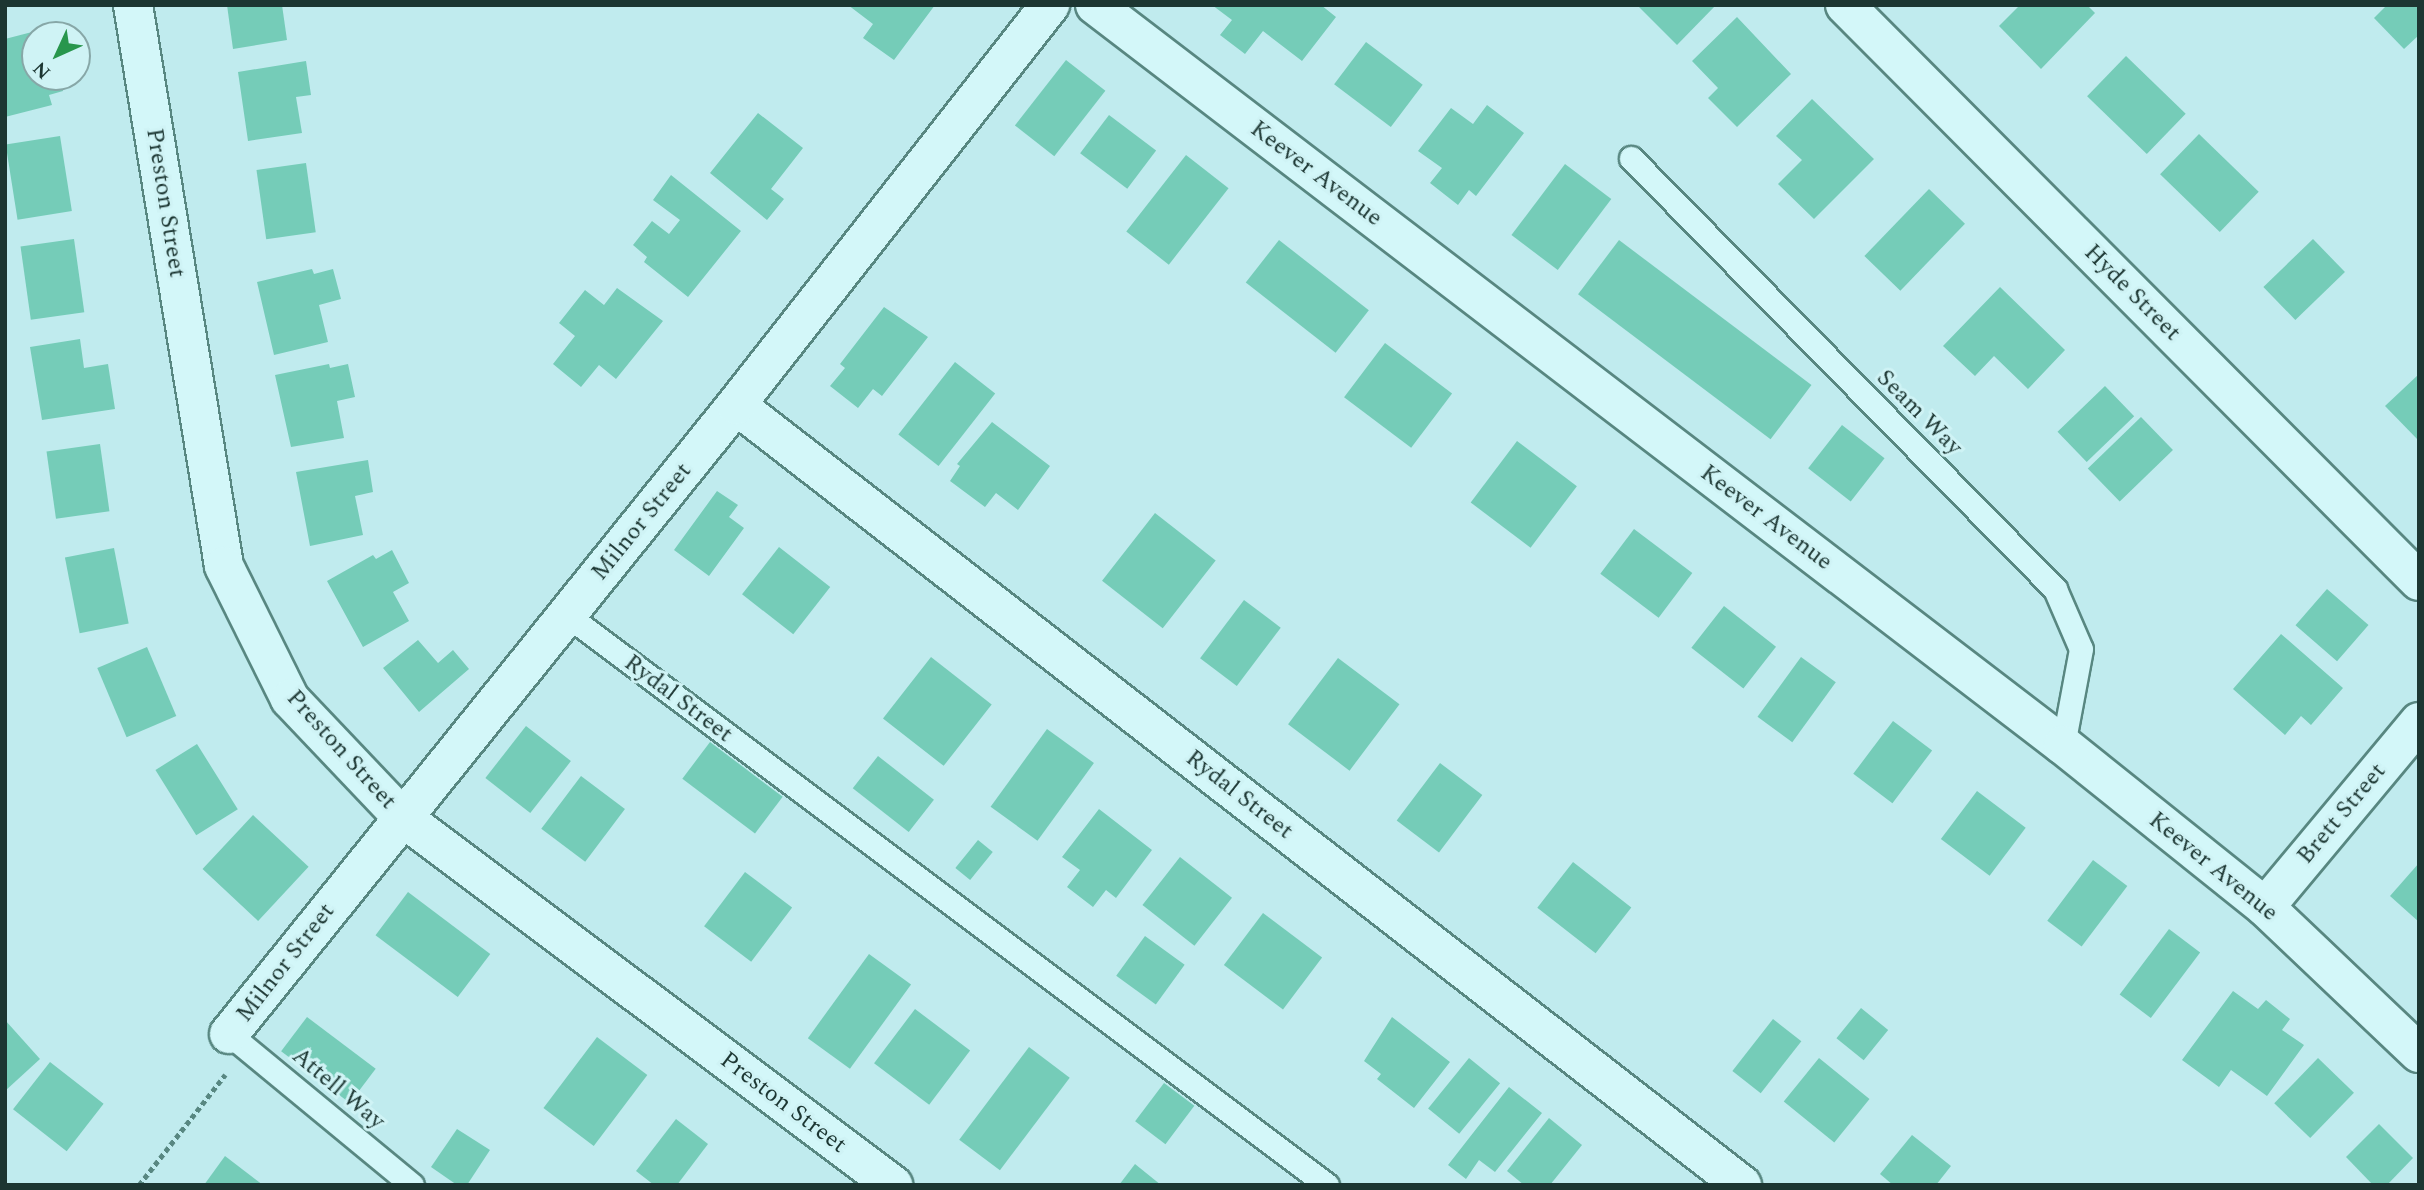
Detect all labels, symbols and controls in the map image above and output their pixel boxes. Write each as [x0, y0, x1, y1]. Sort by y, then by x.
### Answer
north arrow [21, 21, 91, 91]
text: N [26, 54, 58, 86]
street label: Keever Avenue [1244, 115, 1388, 233]
street label: Preston Street [139, 126, 191, 280]
street label: Hyde Street [2078, 239, 2186, 347]
street label: Seam Way [1870, 364, 1968, 462]
street label: Milnor Street [586, 457, 698, 587]
street label: Keever Avenue [1694, 459, 1838, 577]
street label: Rydal Street [618, 649, 738, 749]
street label: Preston Street [280, 684, 402, 816]
street label: Rydal Street [1180, 744, 1298, 846]
street label: Brett Street [2291, 758, 2393, 870]
street label: Keever Avenue [2143, 806, 2283, 928]
street label: Milnor Street [231, 898, 341, 1028]
street label: Attell Way [286, 1042, 390, 1136]
street label: Preston Street [714, 1046, 852, 1160]

